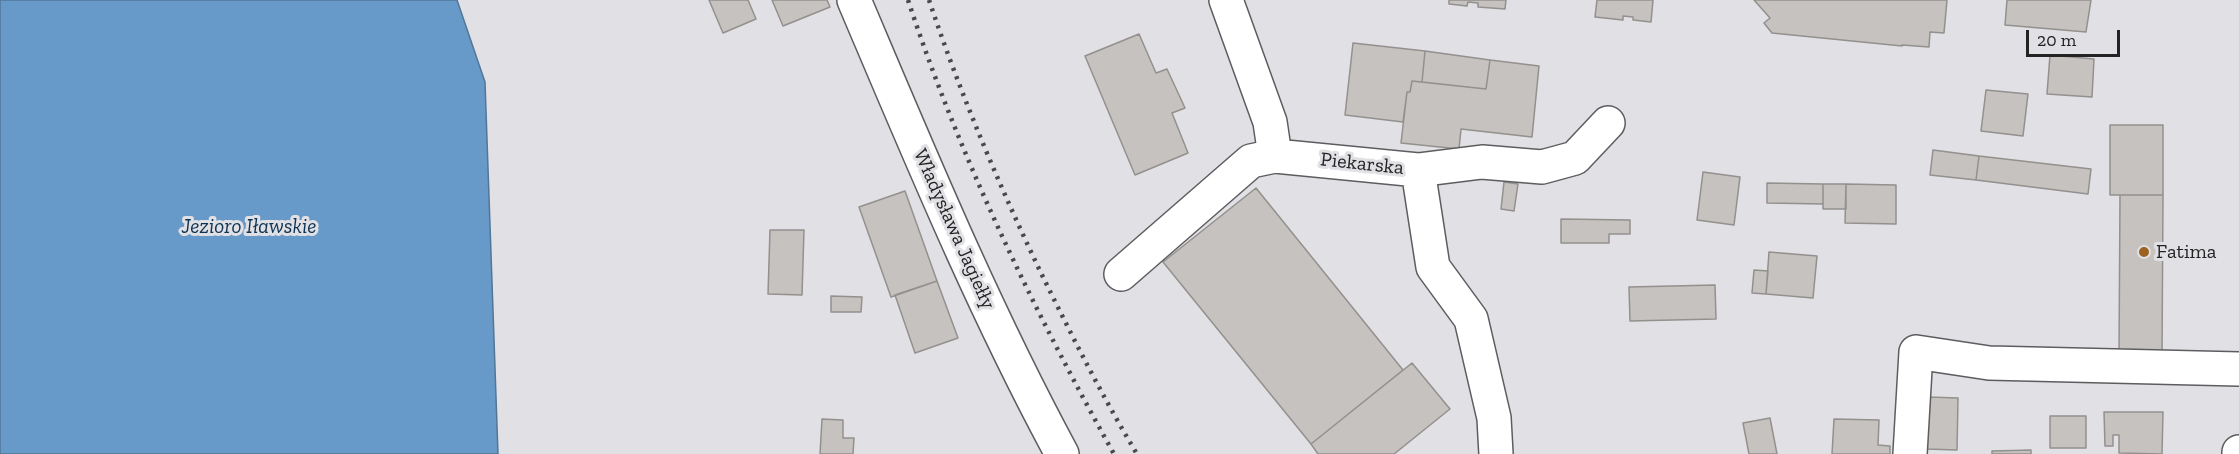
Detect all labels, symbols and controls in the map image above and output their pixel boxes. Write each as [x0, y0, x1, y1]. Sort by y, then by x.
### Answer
scale bar [2029, 18, 2124, 56]
text: 20 m [2037, 29, 2076, 51]
street label: Władysława Jagiełły [908, 145, 1000, 313]
street label: Piekarska [1319, 148, 1405, 180]
water label: Jezioro Iławskie [182, 214, 316, 240]
place label: Fatima [2156, 240, 2216, 264]
marker: Fatima [2137, 245, 2151, 259]

